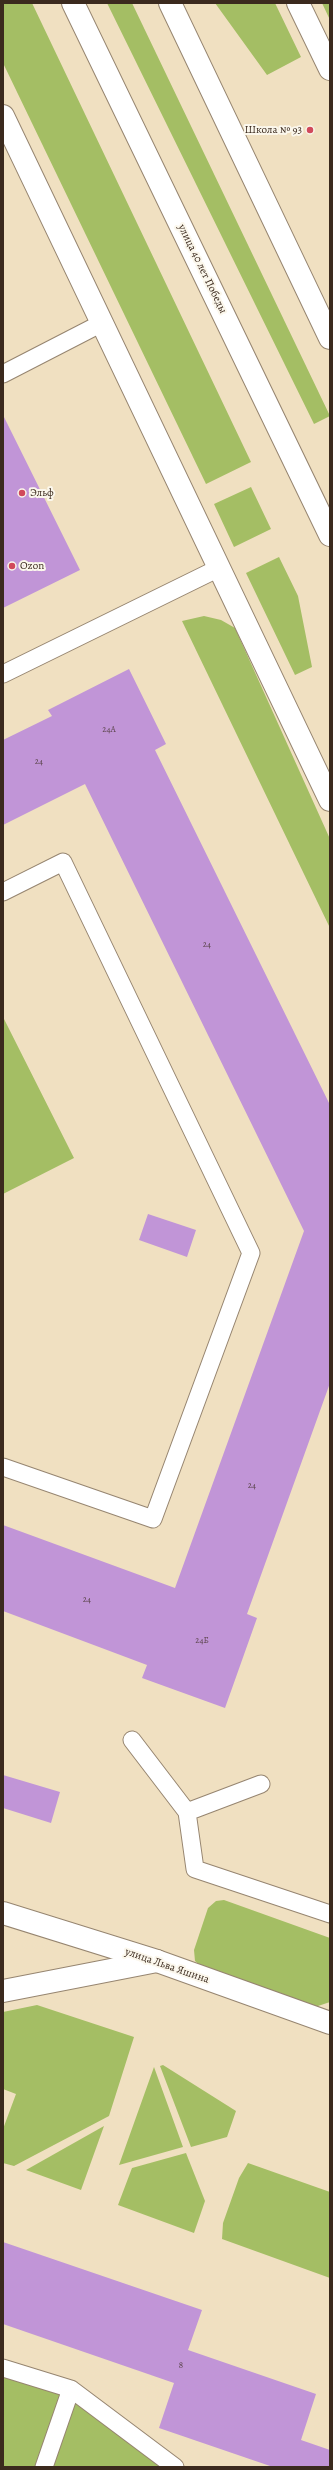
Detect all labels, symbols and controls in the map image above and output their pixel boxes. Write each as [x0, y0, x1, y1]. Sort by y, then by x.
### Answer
place label: Школа № 93 [244, 123, 302, 137]
marker: Школа № 93 [305, 125, 315, 135]
street label: улица 40 лет Победы [175, 222, 229, 316]
place label: Эльф [30, 486, 54, 500]
marker: Эльф [17, 488, 27, 498]
place label: Ozon [20, 559, 44, 573]
marker: Ozon [7, 561, 17, 571]
house number: 24А [102, 725, 116, 735]
house number: 24 [35, 757, 43, 767]
house number: 24 [203, 940, 211, 950]
house number: 24 [248, 1481, 256, 1491]
house number: 24 [83, 1595, 91, 1605]
house number: 24Б [195, 1636, 209, 1646]
street label: улица Льва Яшина [123, 1945, 211, 1987]
house number: 8 [179, 2361, 183, 2371]

